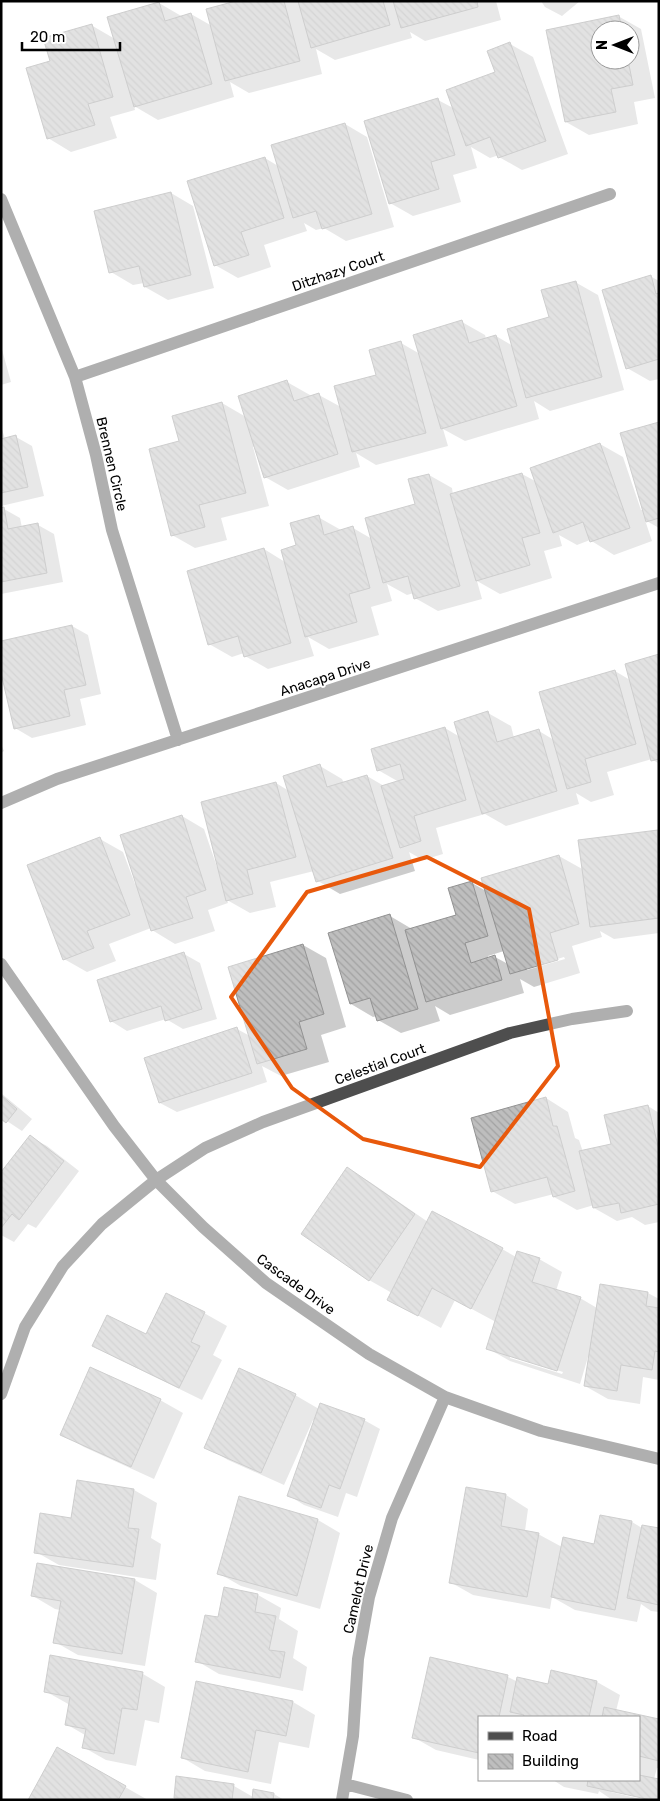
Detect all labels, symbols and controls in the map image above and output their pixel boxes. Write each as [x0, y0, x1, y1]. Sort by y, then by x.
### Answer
scale bar [22, 20, 120, 52]
north arrow [590, 20, 640, 70]
text: 20 m [30, 28, 65, 46]
text: N [594, 40, 611, 50]
street label: Ditzhazy Court [290, 248, 387, 295]
street label: Brennen Circle [92, 415, 131, 513]
street label: Anacapa Drive [278, 655, 373, 700]
street label: Celestial Court [332, 1040, 428, 1089]
street label: Cascade Drive [253, 1250, 338, 1319]
street label: Camelot Drive [340, 1543, 377, 1636]
legend [478, 1716, 640, 1781]
text: Road [522, 1727, 558, 1745]
text: Building [522, 1752, 579, 1770]

